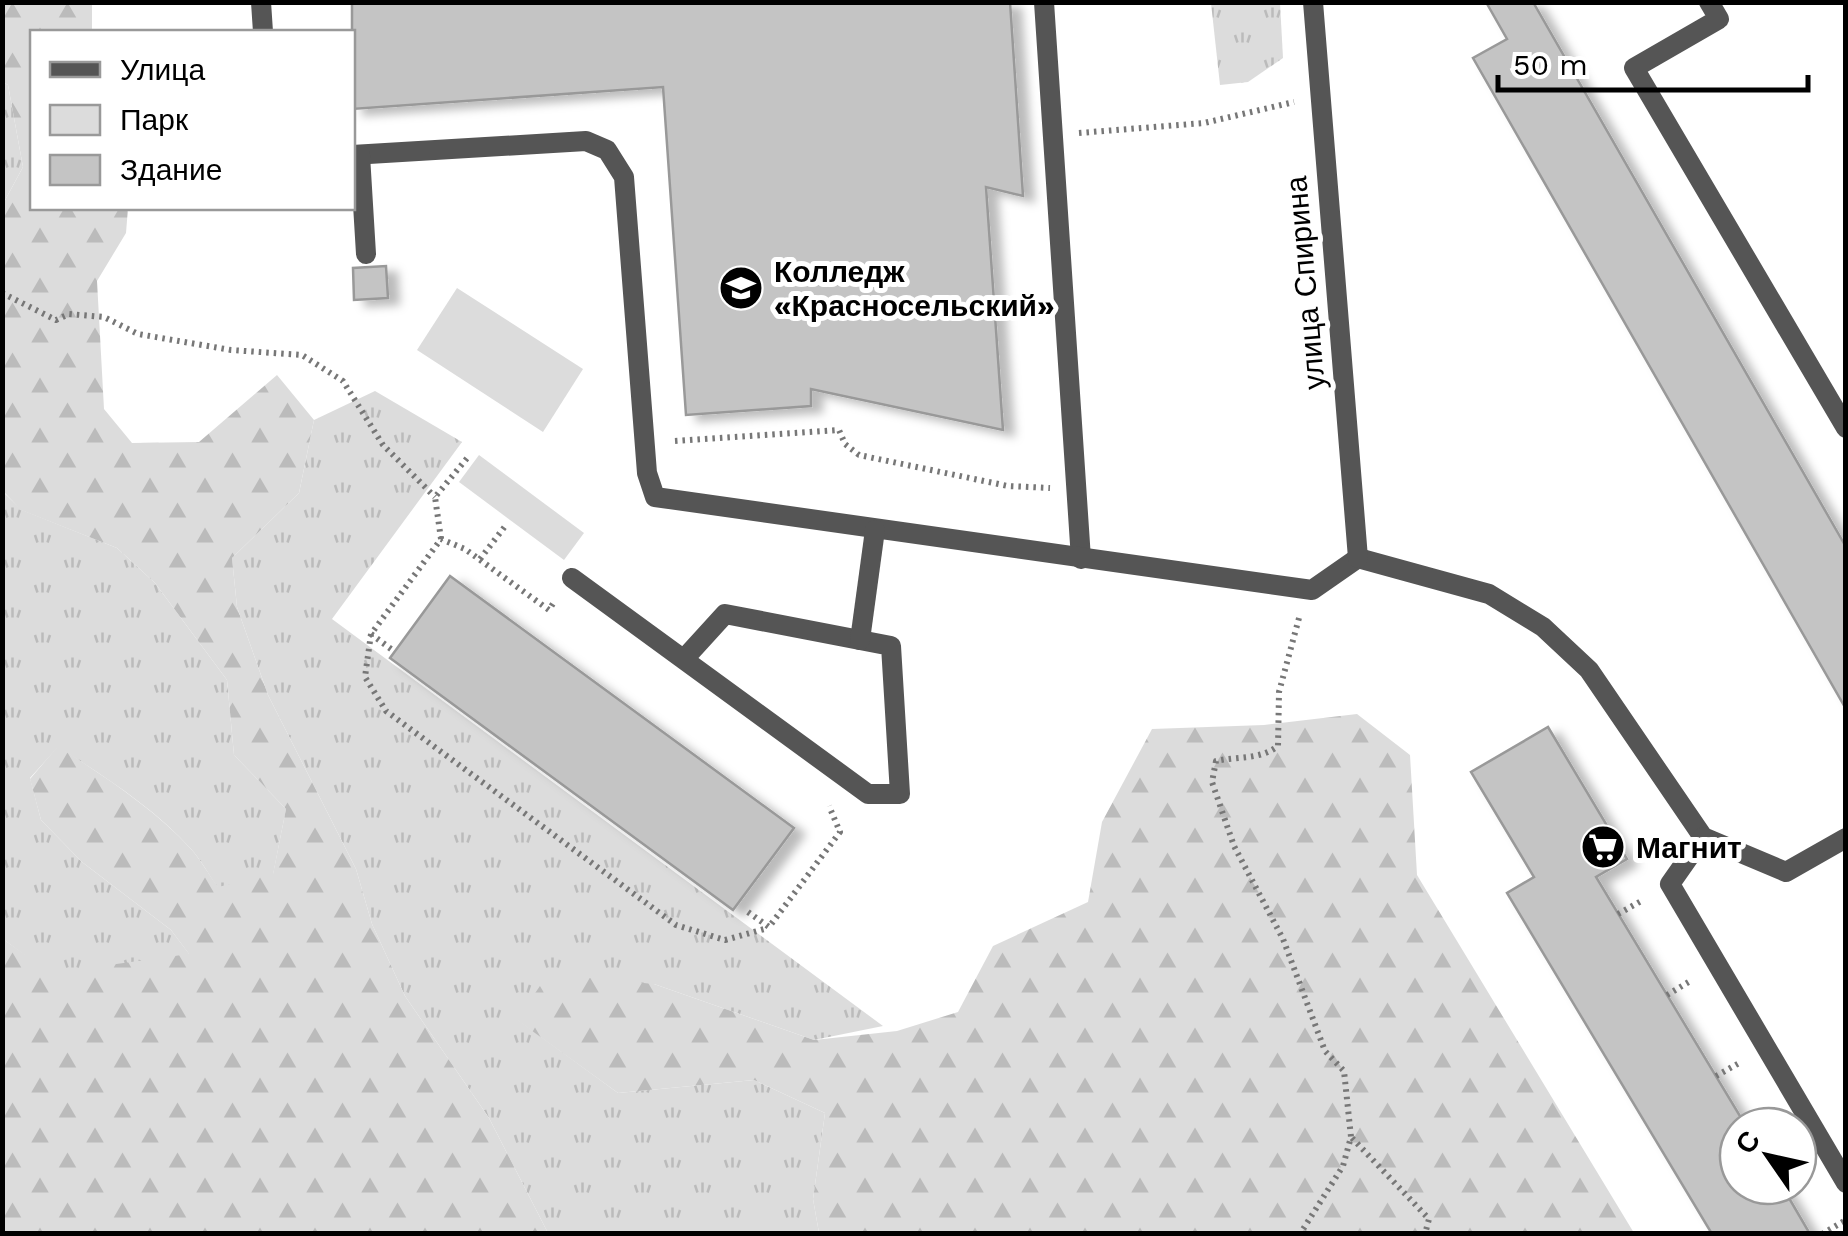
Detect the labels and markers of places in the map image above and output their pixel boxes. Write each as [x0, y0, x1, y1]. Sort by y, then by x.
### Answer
place label: Колледж «Красносельский» [774, 254, 1055, 323]
school or university icon: Колледж «Красносельский» [718, 265, 764, 311]
supermarket icon: Магнит [1580, 824, 1626, 870]
place label: Магнит [1636, 830, 1742, 865]

